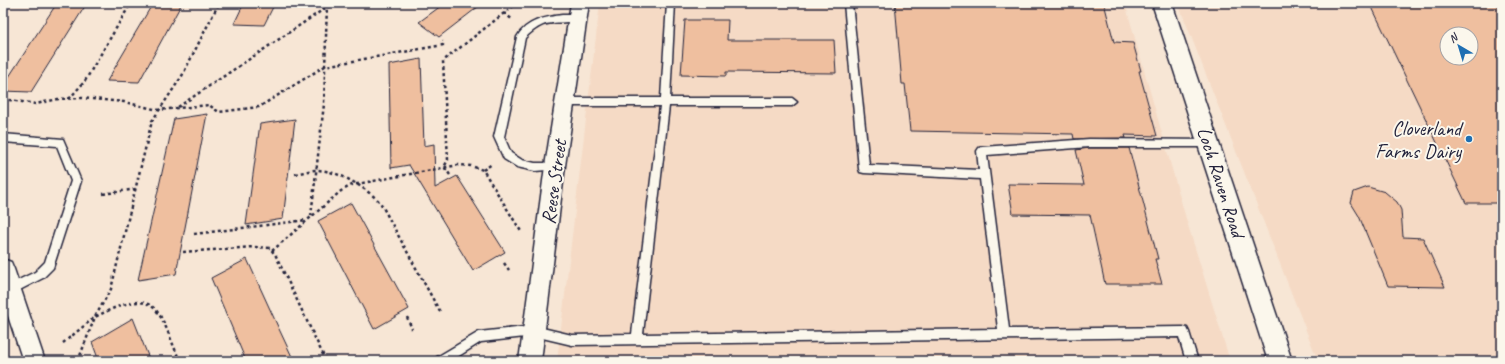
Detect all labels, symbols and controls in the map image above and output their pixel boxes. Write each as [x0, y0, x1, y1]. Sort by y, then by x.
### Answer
north arrow [1439, 26, 1479, 66]
text: N [1446, 29, 1462, 46]
place label: Cloverland Farms Dairy [1375, 116, 1464, 164]
street label: Loch Raven Road [1191, 124, 1252, 243]
marker: Cloverland Farms Dairy [1464, 134, 1474, 144]
street label: Reese Street [536, 136, 573, 226]

